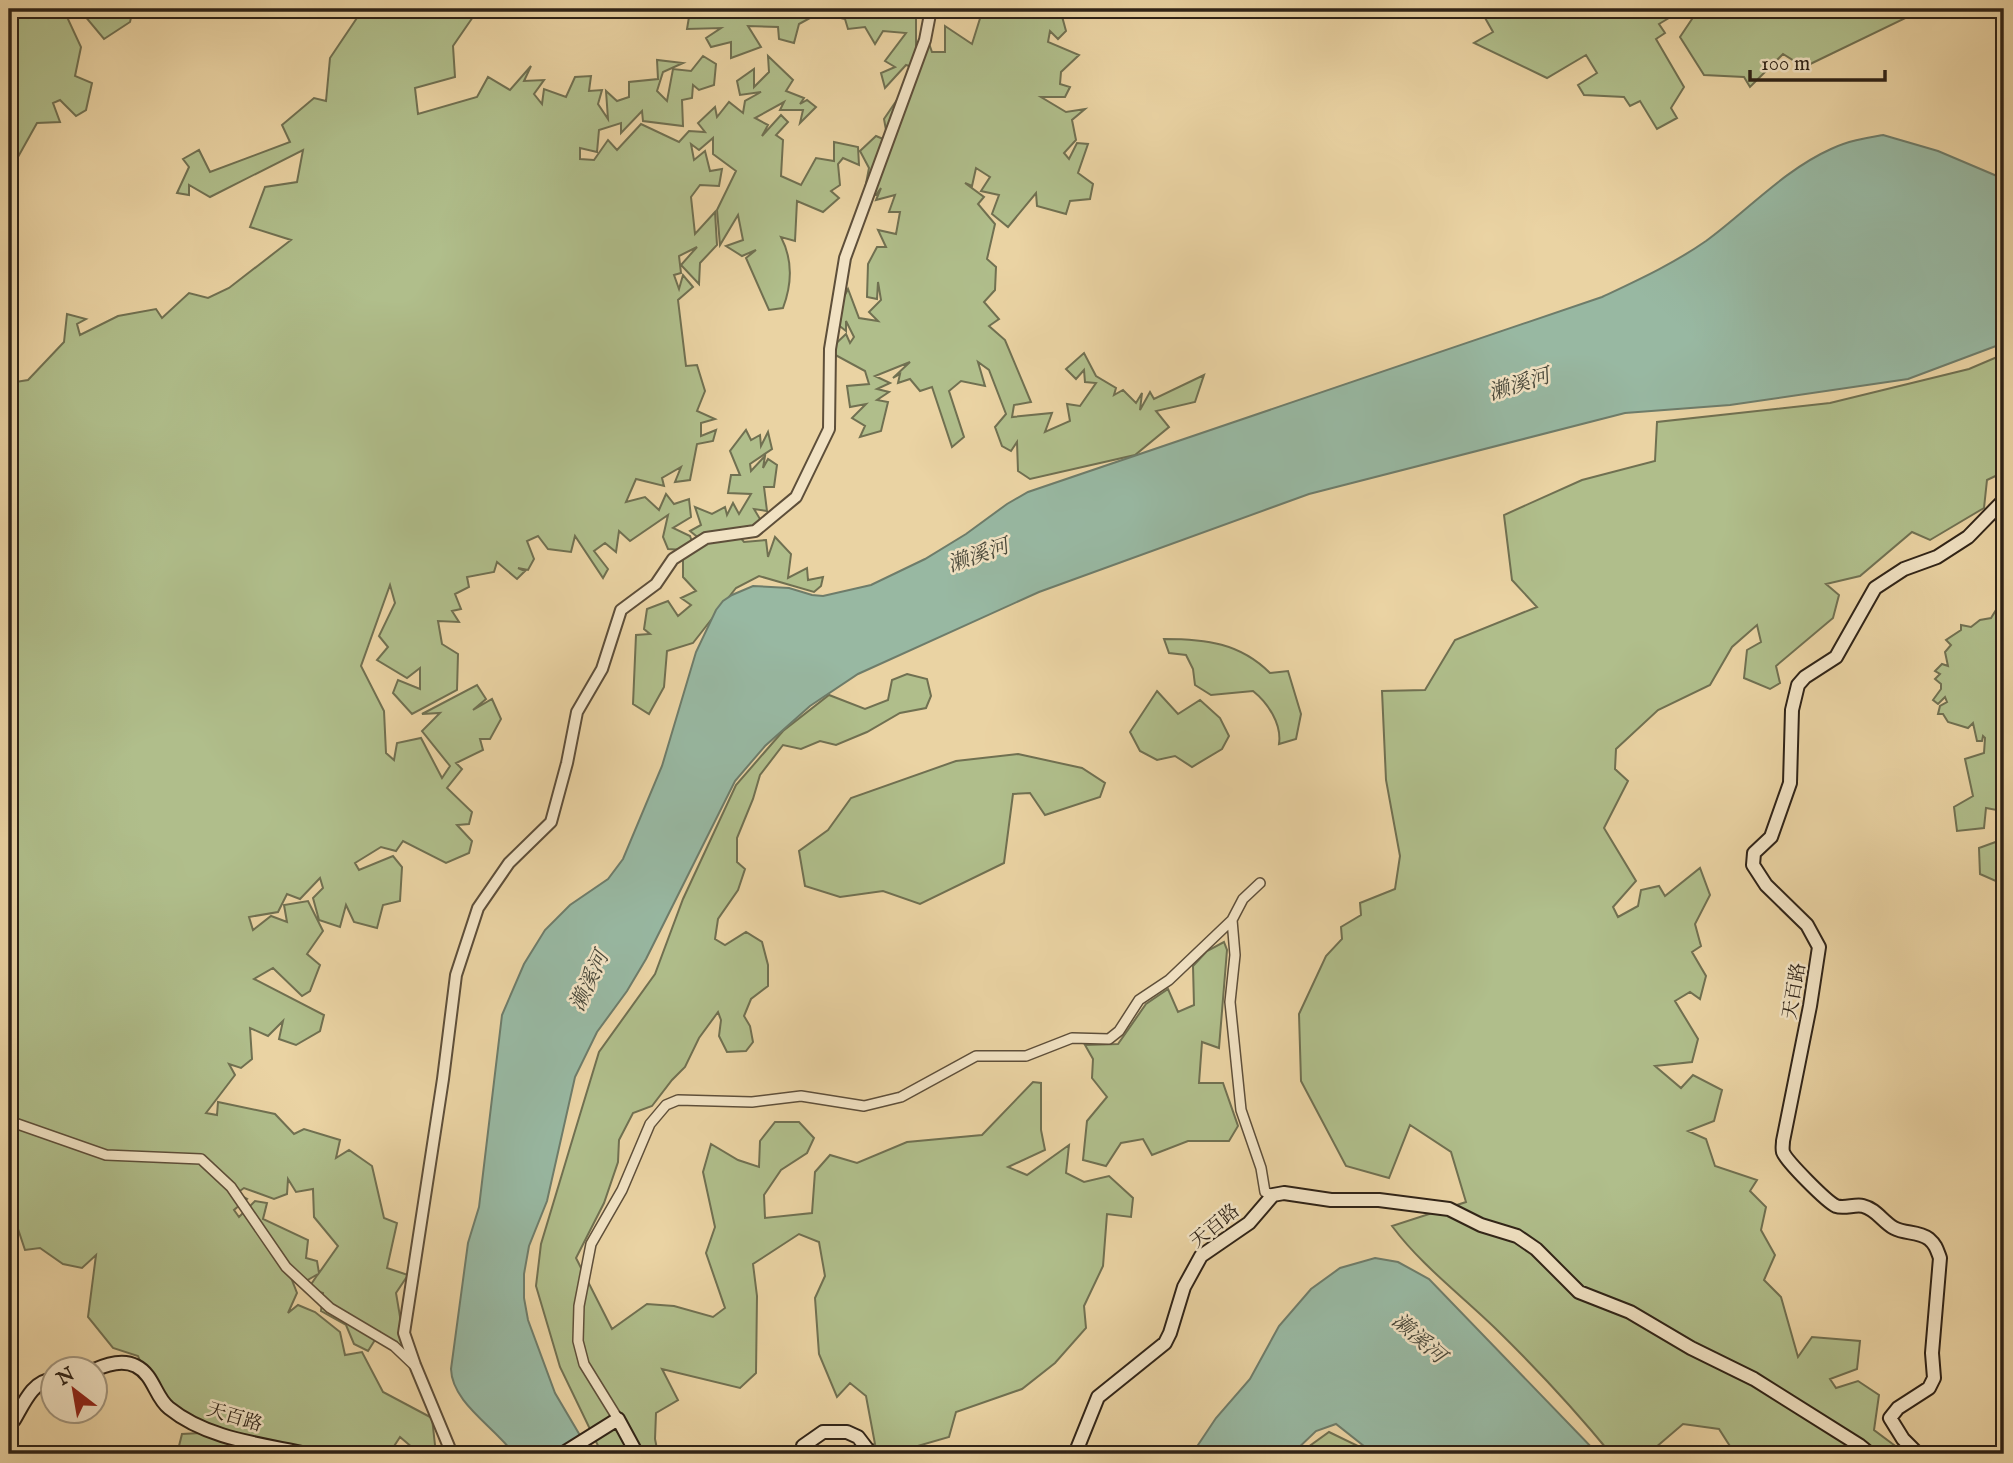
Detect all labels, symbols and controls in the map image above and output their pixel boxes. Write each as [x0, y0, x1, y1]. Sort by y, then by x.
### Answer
scale bar [1750, 38, 1885, 82]
text: 100 m [1761, 51, 1810, 78]
water label: 濑溪河 [1485, 362, 1557, 408]
water label: 濑溪河 [944, 532, 1016, 579]
water label: 濑溪河 [565, 944, 618, 1016]
street label: 天百路 [1778, 961, 1812, 1022]
street label: 天百路 [1186, 1199, 1245, 1254]
water label: 濑溪河 [1385, 1308, 1454, 1373]
north arrow [38, 1354, 108, 1424]
text: N [52, 1362, 80, 1392]
street label: 天百路 [204, 1398, 265, 1438]

